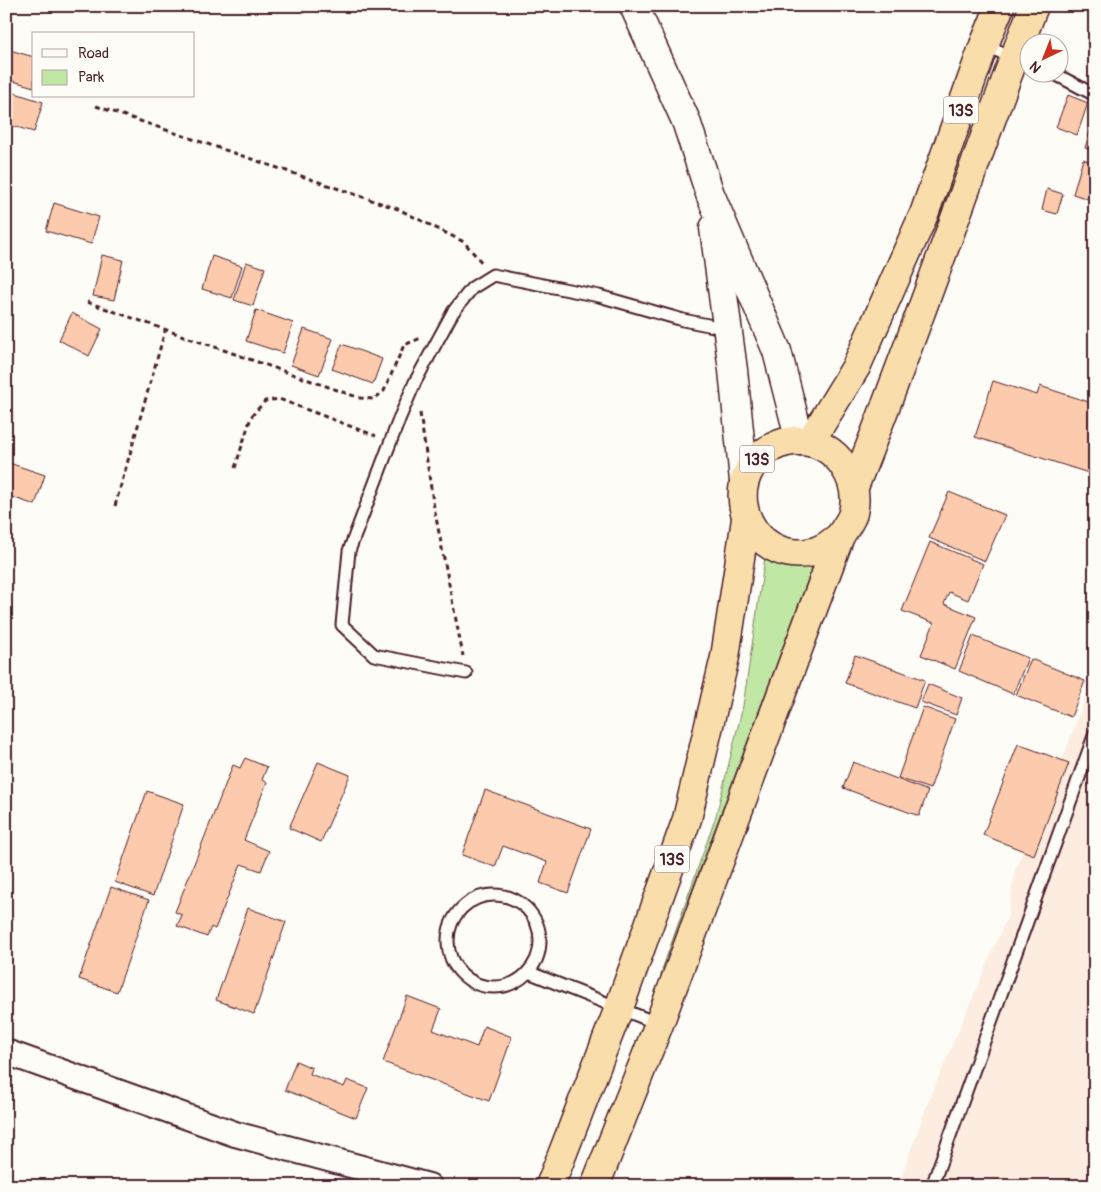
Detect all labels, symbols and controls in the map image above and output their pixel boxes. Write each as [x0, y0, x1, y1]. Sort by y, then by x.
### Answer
legend [32, 32, 195, 98]
north arrow [1018, 32, 1068, 82]
text: Road [78, 44, 109, 63]
text: N [1026, 58, 1045, 77]
text: Park [78, 68, 105, 87]
road number: 13S [944, 96, 978, 124]
road number: 13S [740, 446, 774, 472]
road number: 13S [654, 846, 690, 872]

